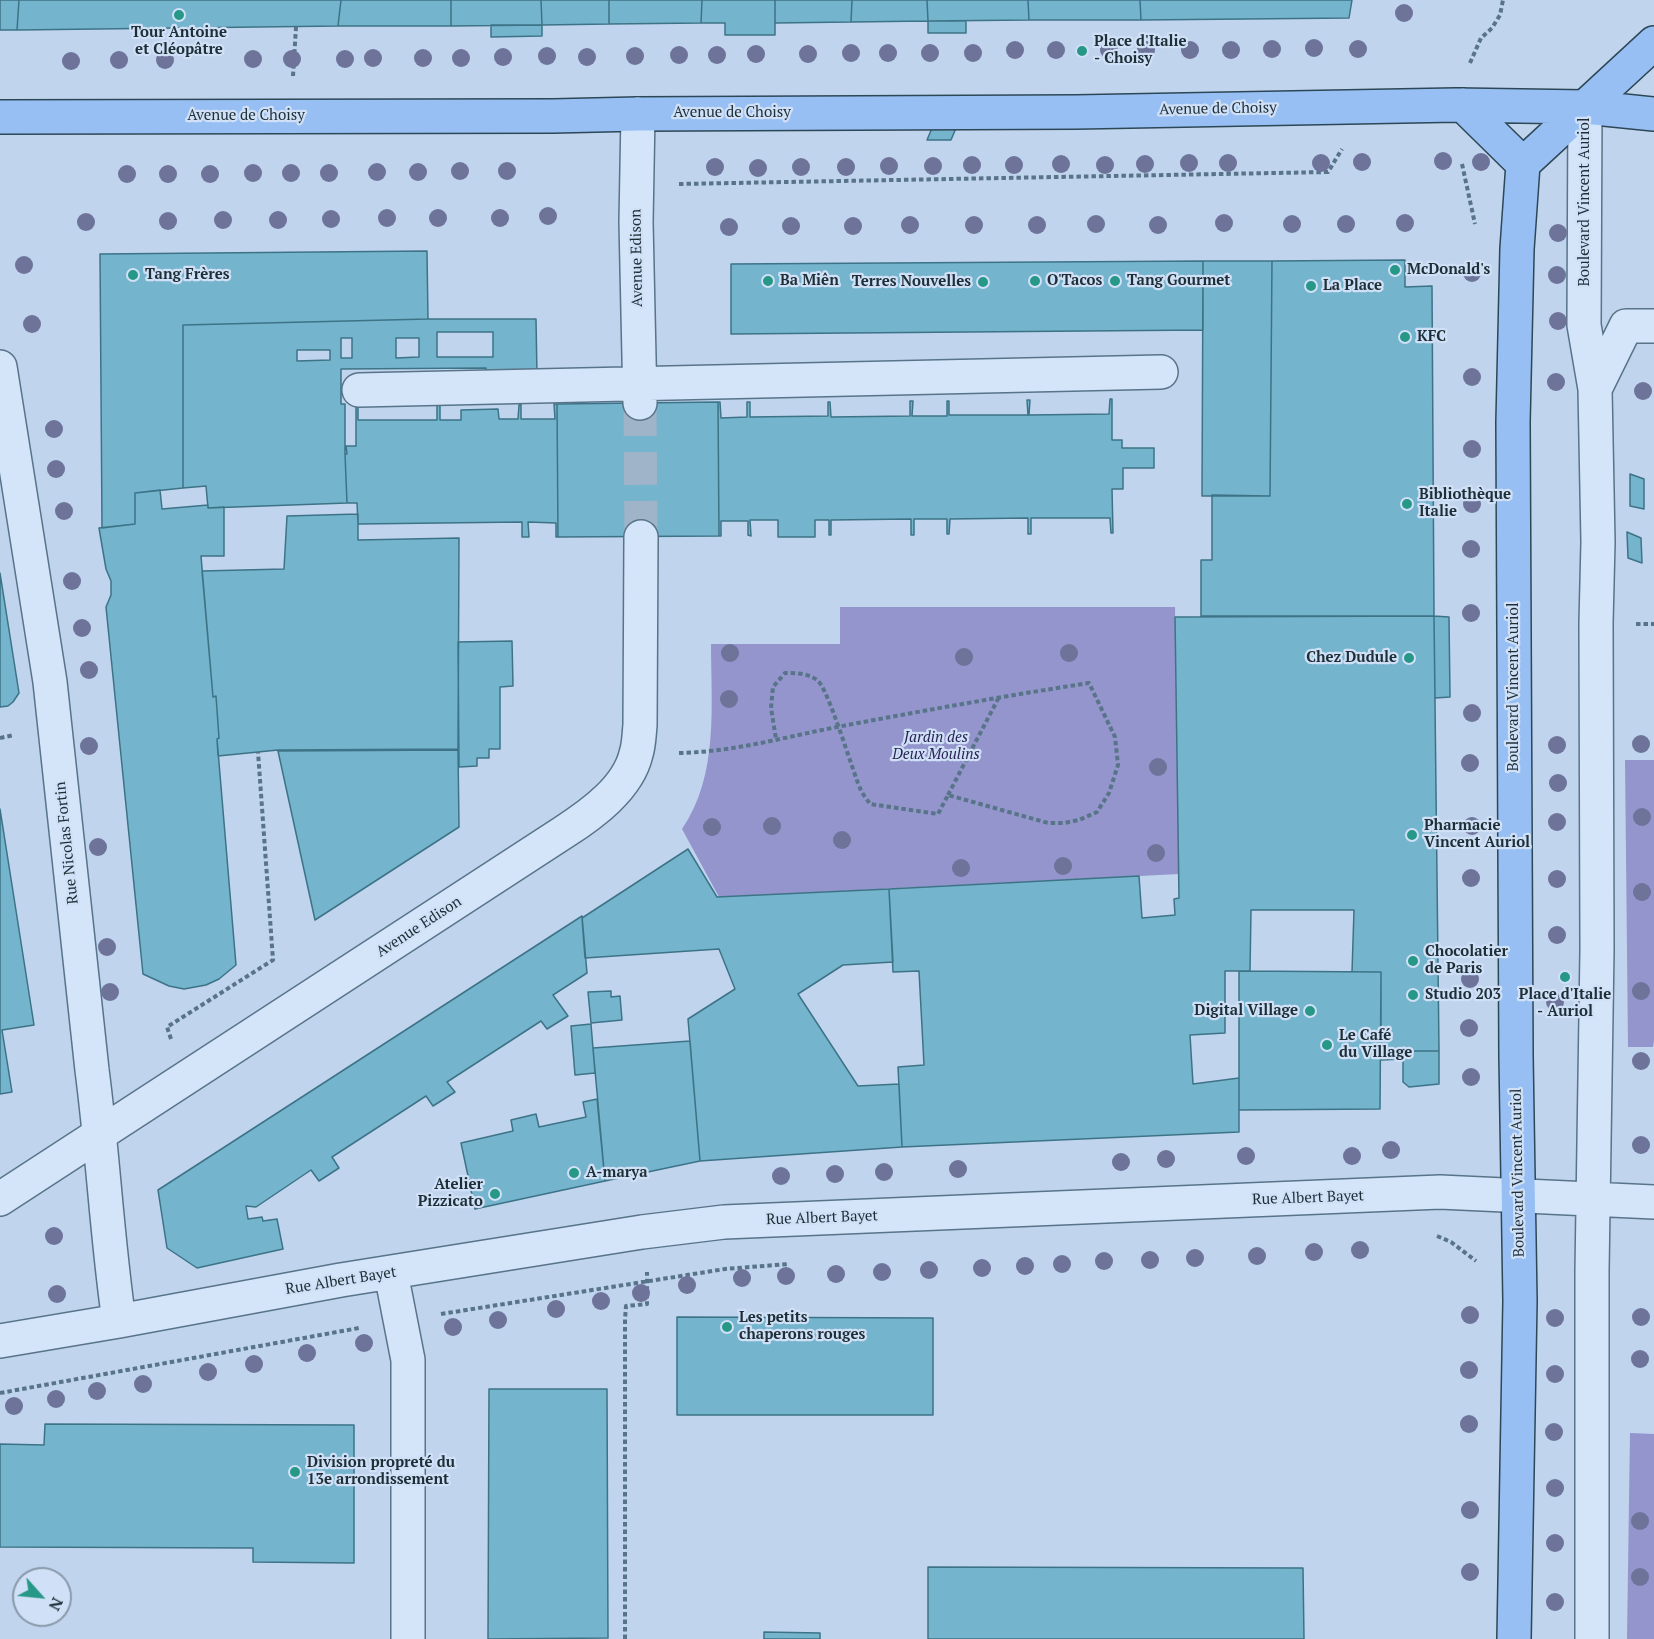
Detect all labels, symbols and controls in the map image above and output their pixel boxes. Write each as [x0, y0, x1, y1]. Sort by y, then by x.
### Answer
marker: Tour Antoine et Cléopâtre [172, 8, 186, 22]
place label: Tour Antoine et Cléopâtre [131, 24, 227, 59]
place label: Place d'Italie - Choisy [1094, 33, 1187, 68]
marker: Place d'Italie - Choisy [1075, 44, 1089, 58]
street label: Avenue de Choisy [1159, 99, 1277, 119]
street label: Avenue de Choisy [673, 104, 791, 122]
street label: Avenue de Choisy [187, 107, 305, 125]
street label: Boulevard Vincent Auriol [1576, 118, 1594, 286]
street label: Avenue Edison [627, 209, 647, 307]
place label: McDonald's [1407, 261, 1490, 279]
marker: McDonald's [1388, 263, 1402, 277]
place label: Tang Frères [145, 266, 230, 284]
marker: Tang Frères [126, 268, 140, 282]
place label: Ba Miên [780, 272, 839, 290]
place label: O'Tacos [1047, 272, 1102, 290]
place label: Tang Gourmet [1127, 272, 1230, 290]
place label: Terres Nouvelles [852, 273, 971, 291]
marker: Ba Miên [761, 274, 775, 288]
marker: O'Tacos [1028, 274, 1042, 288]
marker: Tang Gourmet [1108, 274, 1122, 288]
marker: Terres Nouvelles [976, 275, 990, 289]
place label: La Place [1323, 277, 1382, 295]
marker: La Place [1304, 279, 1318, 293]
place label: KFC [1417, 328, 1446, 346]
marker: KFC [1398, 330, 1412, 344]
place label: Bibliothèque Italie [1419, 486, 1511, 521]
marker: Bibliothèque Italie [1400, 497, 1414, 511]
street label: Boulevard Vincent Auriol [1505, 603, 1523, 771]
place label: Chez Dudule [1306, 649, 1397, 667]
marker: Chez Dudule [1402, 651, 1416, 665]
park label: Jardin des Deux Moulins [892, 729, 980, 764]
street label: Rue Nicolas Fortin [52, 781, 82, 905]
place label: Pharmacie Vincent Auriol [1424, 817, 1530, 852]
marker: Pharmacie Vincent Auriol [1405, 828, 1419, 842]
street label: Avenue Edison [373, 893, 465, 961]
place label: Chocolatier de Paris [1425, 943, 1508, 978]
marker: Chocolatier de Paris [1406, 954, 1420, 968]
marker: Place d'Italie - Auriol [1558, 970, 1572, 984]
place label: Studio 203 [1425, 986, 1501, 1004]
place label: Place d'Italie - Auriol [1519, 986, 1611, 1021]
marker: Studio 203 [1406, 988, 1420, 1002]
place label: Digital Village [1194, 1002, 1298, 1020]
marker: Digital Village [1303, 1004, 1317, 1018]
place label: Le Café du Village [1339, 1027, 1412, 1062]
marker: Le Café du Village [1320, 1038, 1334, 1052]
street label: Boulevard Vincent Auriol [1508, 1088, 1528, 1258]
place label: A-marya [586, 1164, 648, 1182]
marker: A-marya [567, 1166, 581, 1180]
place label: Atelier Pizzicato [418, 1176, 483, 1211]
marker: Atelier Pizzicato [488, 1187, 502, 1201]
street label: Rue Albert Bayet [1252, 1187, 1364, 1209]
street label: Rue Albert Bayet [766, 1207, 878, 1229]
street label: Rue Albert Bayet [284, 1263, 398, 1299]
place label: Les petits chaperons rouges [739, 1309, 865, 1344]
marker: Les petits chaperons rouges [720, 1320, 734, 1334]
place label: Division propreté du 13e arrondissement [307, 1454, 455, 1489]
marker: Division propreté du 13e arrondissement [288, 1465, 302, 1479]
north arrow [12, 1567, 72, 1627]
text: N [44, 1594, 69, 1615]

